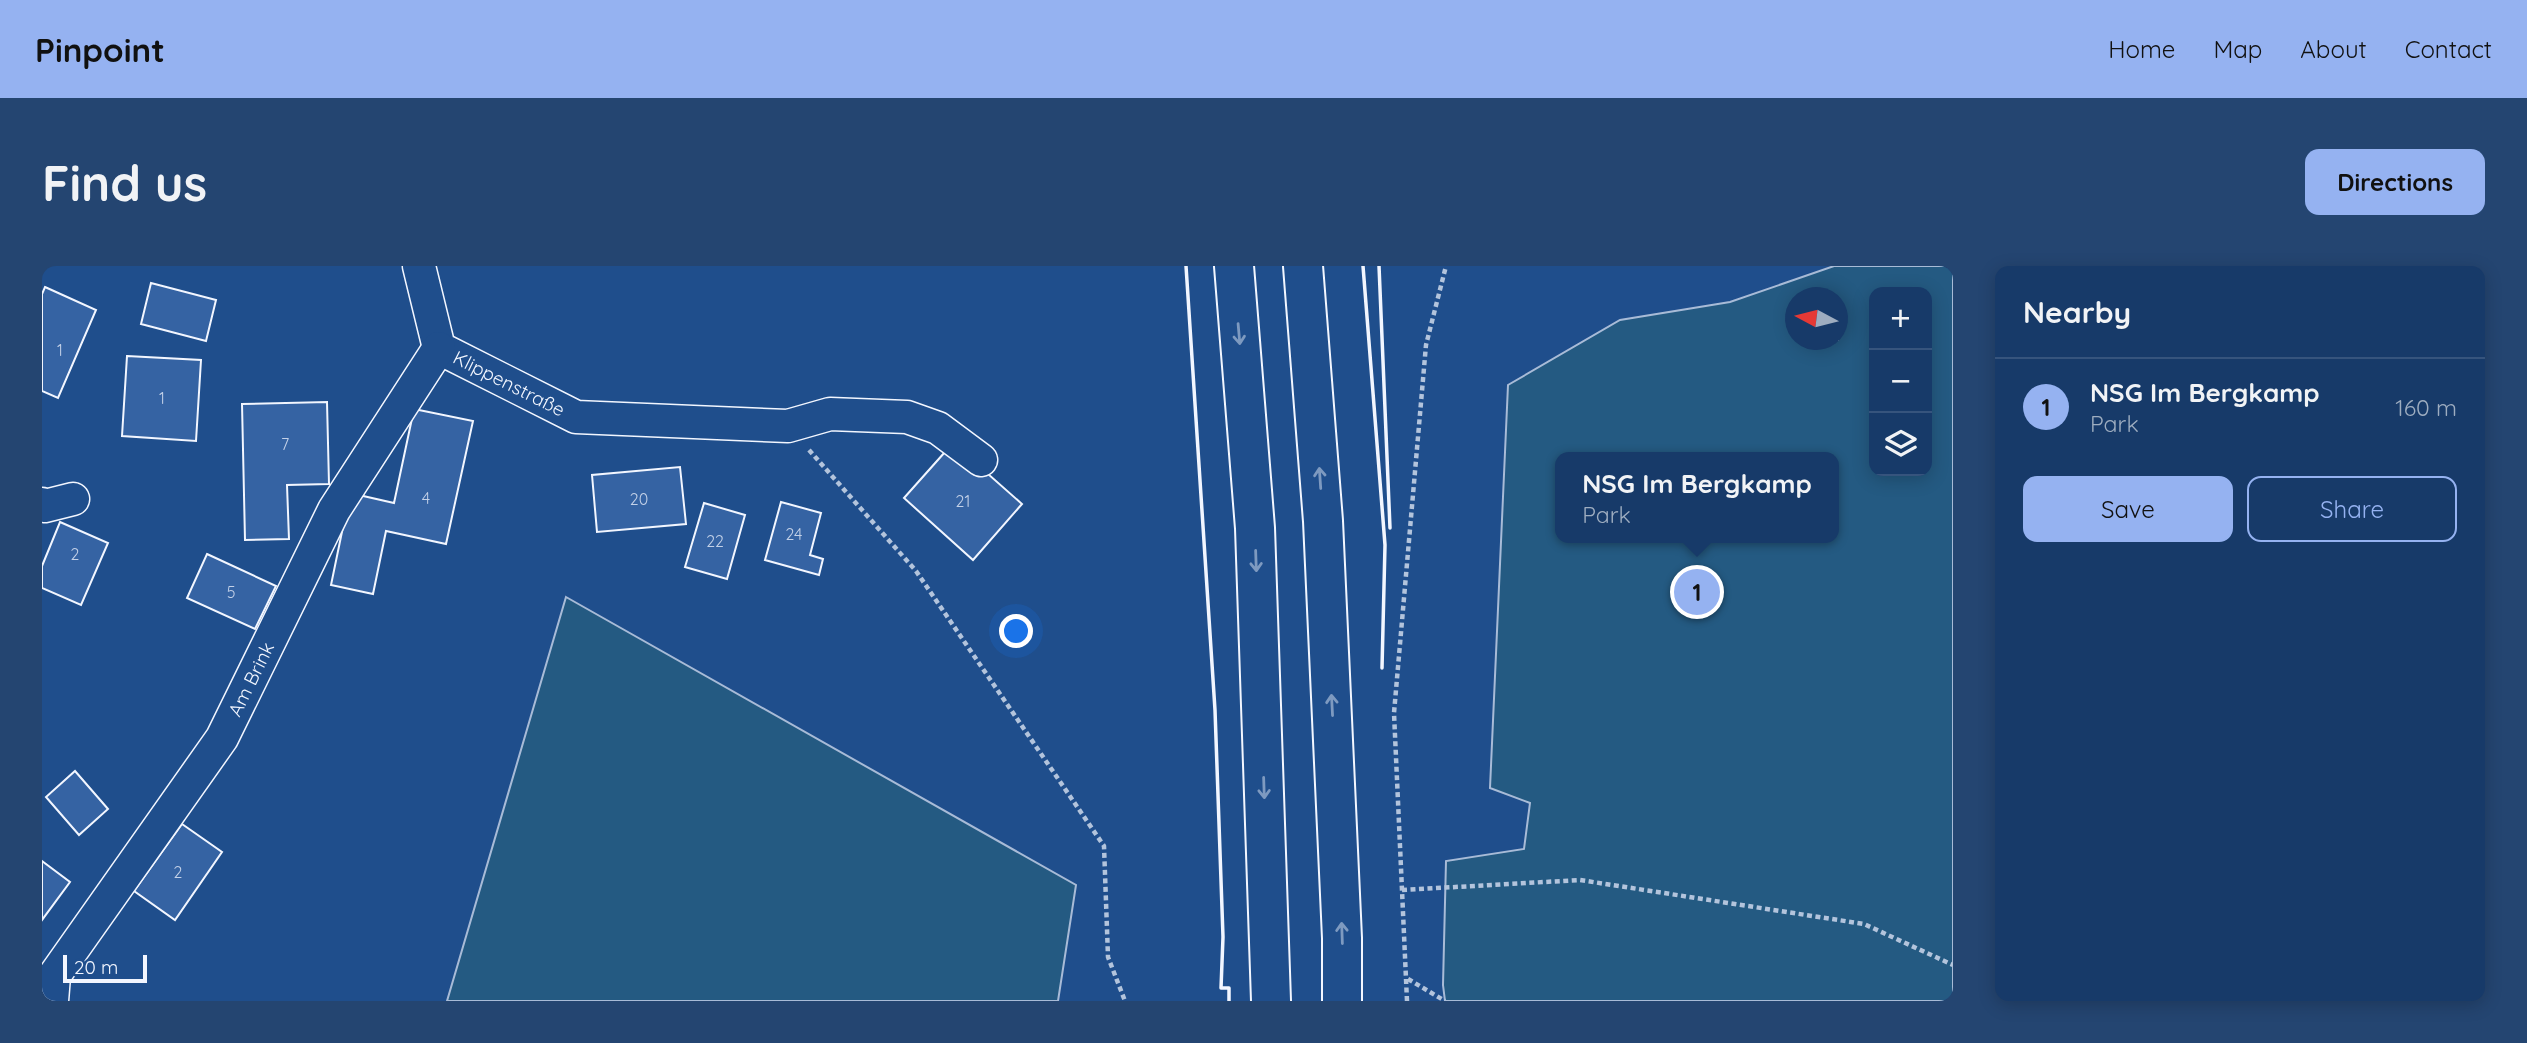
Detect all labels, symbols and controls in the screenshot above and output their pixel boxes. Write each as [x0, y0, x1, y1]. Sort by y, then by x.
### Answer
text: Pinpoint [35, 29, 165, 70]
text: Home [2108, 34, 2175, 64]
text: Map [2213, 34, 2262, 64]
text: About [2300, 34, 2367, 64]
text: Contact [2405, 34, 2492, 64]
button: Directions [2305, 149, 2485, 215]
text: Find us [42, 152, 207, 213]
north arrow [1785, 287, 1848, 350]
map controls [1869, 287, 1932, 476]
button: + [1869, 287, 1932, 350]
text: Nearby [2023, 293, 2131, 331]
one-way arrow [1233, 322, 1246, 345]
house number: 1 [57, 340, 63, 360]
street label: Klippenstraße [449, 345, 569, 422]
button: − [1869, 350, 1932, 413]
text: NSG Im Bergkamp [2090, 376, 2320, 409]
house number: 1 [159, 388, 165, 408]
text: 1 [2042, 393, 2050, 422]
text: 160 m [2395, 393, 2457, 422]
text: Park [2090, 409, 2139, 438]
button: layers [1869, 413, 1932, 476]
house number: 7 [281, 434, 289, 454]
popup [1555, 452, 1839, 543]
text: NSG Im Bergkamp [1582, 467, 1812, 500]
one-way arrow [1313, 468, 1326, 490]
button: Save [2023, 476, 2233, 542]
button: Share [2247, 476, 2457, 542]
house number: 4 [422, 488, 430, 508]
house number: 20 [630, 489, 648, 509]
house number: 21 [956, 491, 970, 511]
text: Park [1582, 500, 1631, 529]
house number: 24 [785, 524, 803, 544]
house number: 22 [706, 531, 724, 551]
house number: 2 [71, 544, 80, 564]
one-way arrow [1250, 549, 1263, 572]
pin: 1 [1674, 566, 1720, 618]
house number: 5 [227, 582, 235, 602]
your location [999, 614, 1033, 648]
street label: Am Brink [223, 638, 279, 720]
one-way arrow [1326, 694, 1339, 717]
one-way arrow [1257, 776, 1270, 799]
house number: 2 [174, 862, 183, 882]
one-way arrow [1335, 922, 1348, 945]
scale bar [63, 952, 147, 984]
text: 20 m [74, 955, 118, 979]

